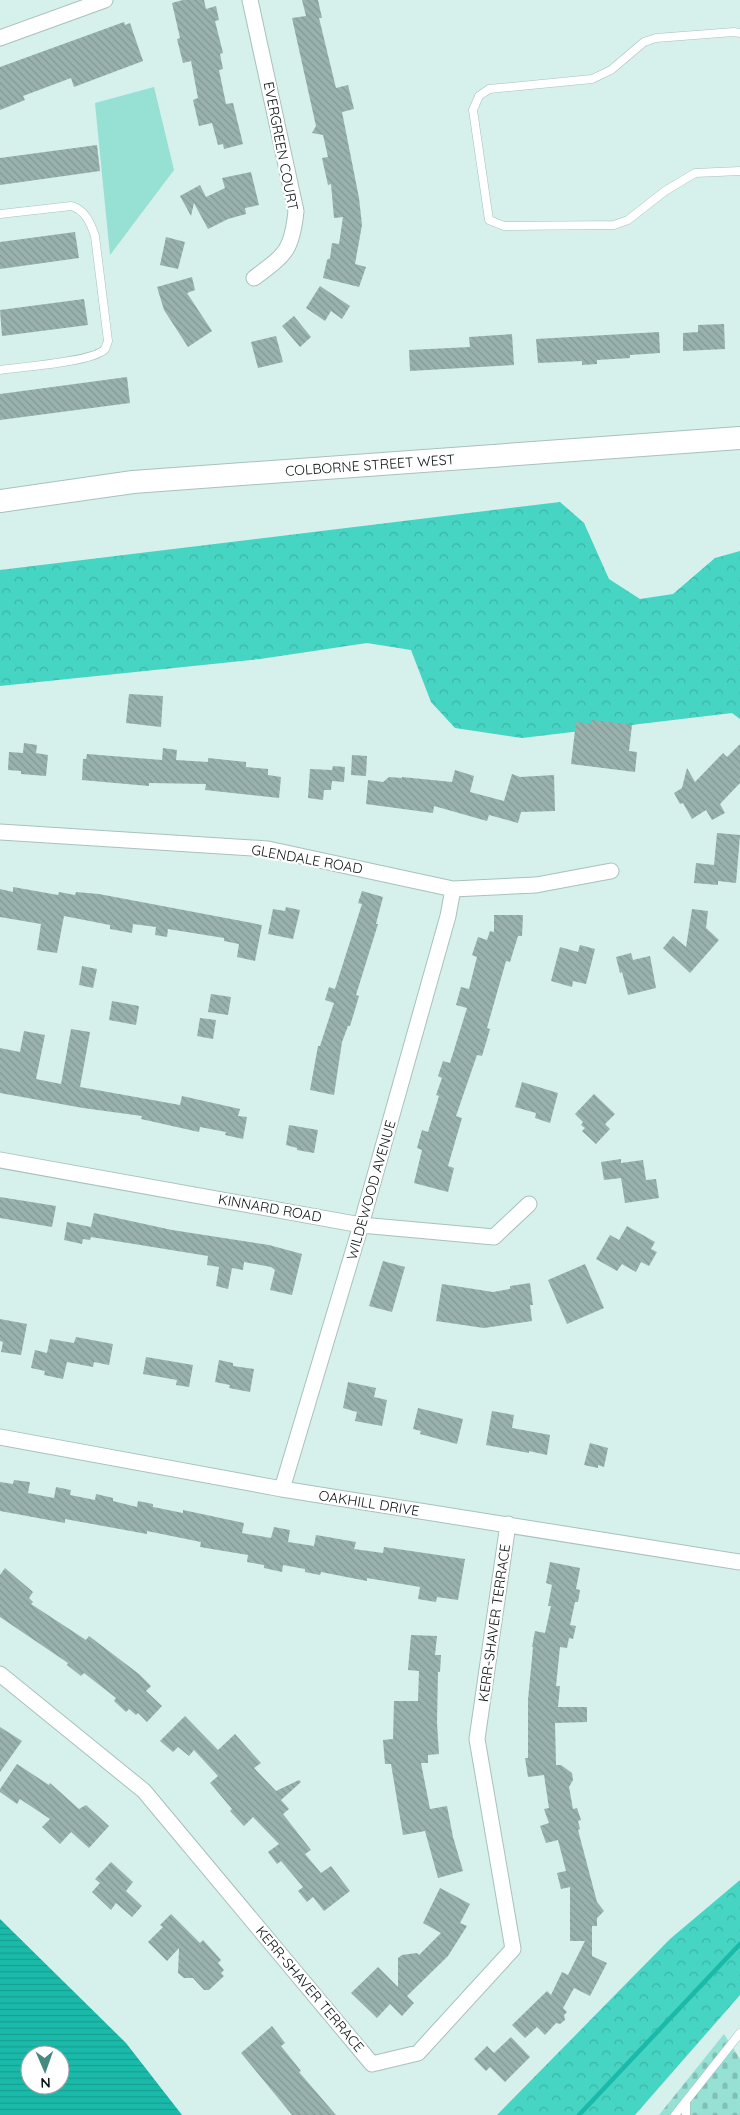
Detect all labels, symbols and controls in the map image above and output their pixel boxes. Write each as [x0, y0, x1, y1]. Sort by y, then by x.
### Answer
street label: EVERGREEN COURT [260, 80, 302, 212]
street label: COLBORNE STREET WEST [284, 450, 456, 480]
street label: GLENDALE ROAD [250, 840, 364, 878]
street label: WILDEWOOD AVENUE [342, 1118, 400, 1262]
street label: KINNARD ROAD [217, 1190, 323, 1226]
street label: OAKHILL DRIVE [317, 1486, 421, 1520]
street label: KERR-SHAVER TERRACE [474, 1543, 514, 1703]
street label: KERR-SHAVER TERRACE [252, 1922, 368, 2056]
north arrow [20, 2045, 70, 2095]
text: N [40, 2074, 51, 2092]

